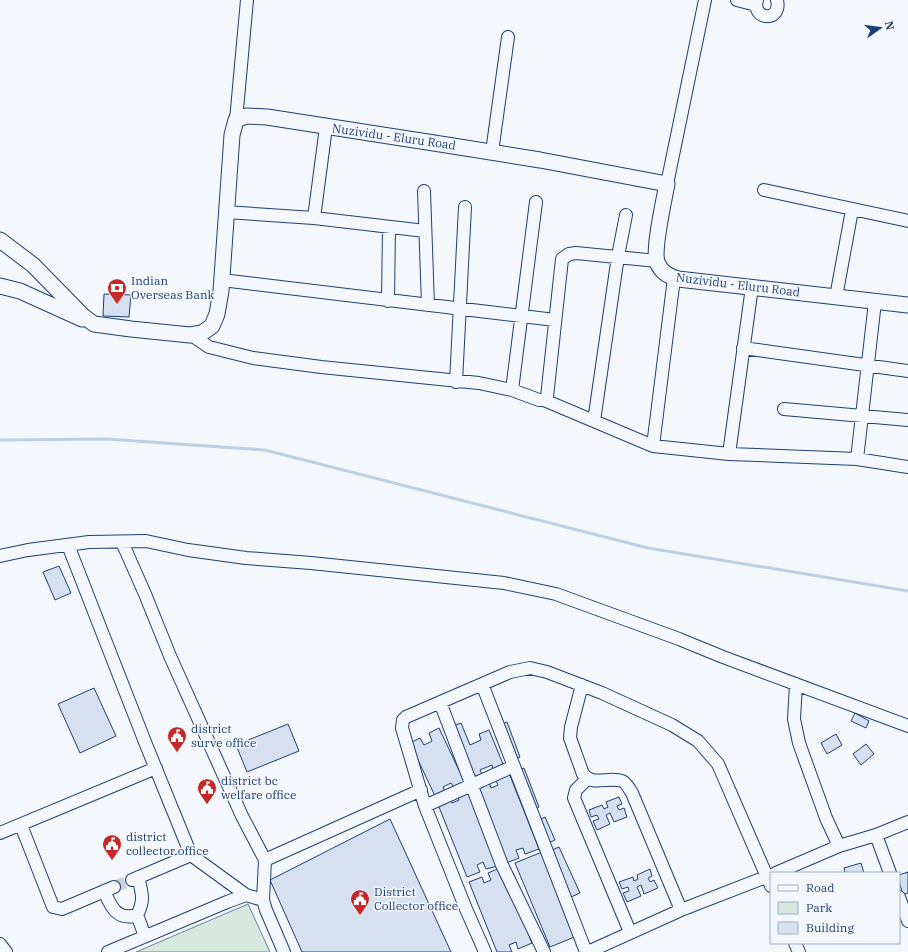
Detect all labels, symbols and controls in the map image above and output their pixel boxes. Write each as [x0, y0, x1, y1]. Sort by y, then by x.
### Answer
north arrow [860, 8, 900, 48]
text: N [882, 20, 898, 32]
street label: Nuzividu - Eluru Road [331, 120, 457, 153]
street label: Nuzividu - Eluru Road [675, 269, 801, 300]
place label: Indian Overseas Bank [131, 273, 215, 302]
bank icon: Indian Overseas Bank [106, 277, 128, 305]
place label: district surve office [191, 721, 256, 750]
public building icon: district surve office [166, 725, 188, 753]
place label: district bc welfare office [221, 773, 296, 802]
public building icon: district bc welfare office [196, 777, 218, 805]
place label: district collector office [126, 829, 209, 858]
public building icon: district collector office [101, 833, 123, 861]
legend [770, 872, 900, 944]
text: Road [806, 880, 835, 895]
place label: District Collector office [374, 884, 458, 913]
public building icon: District Collector office [349, 888, 371, 916]
text: Park [806, 900, 832, 915]
text: Building [806, 920, 854, 935]

